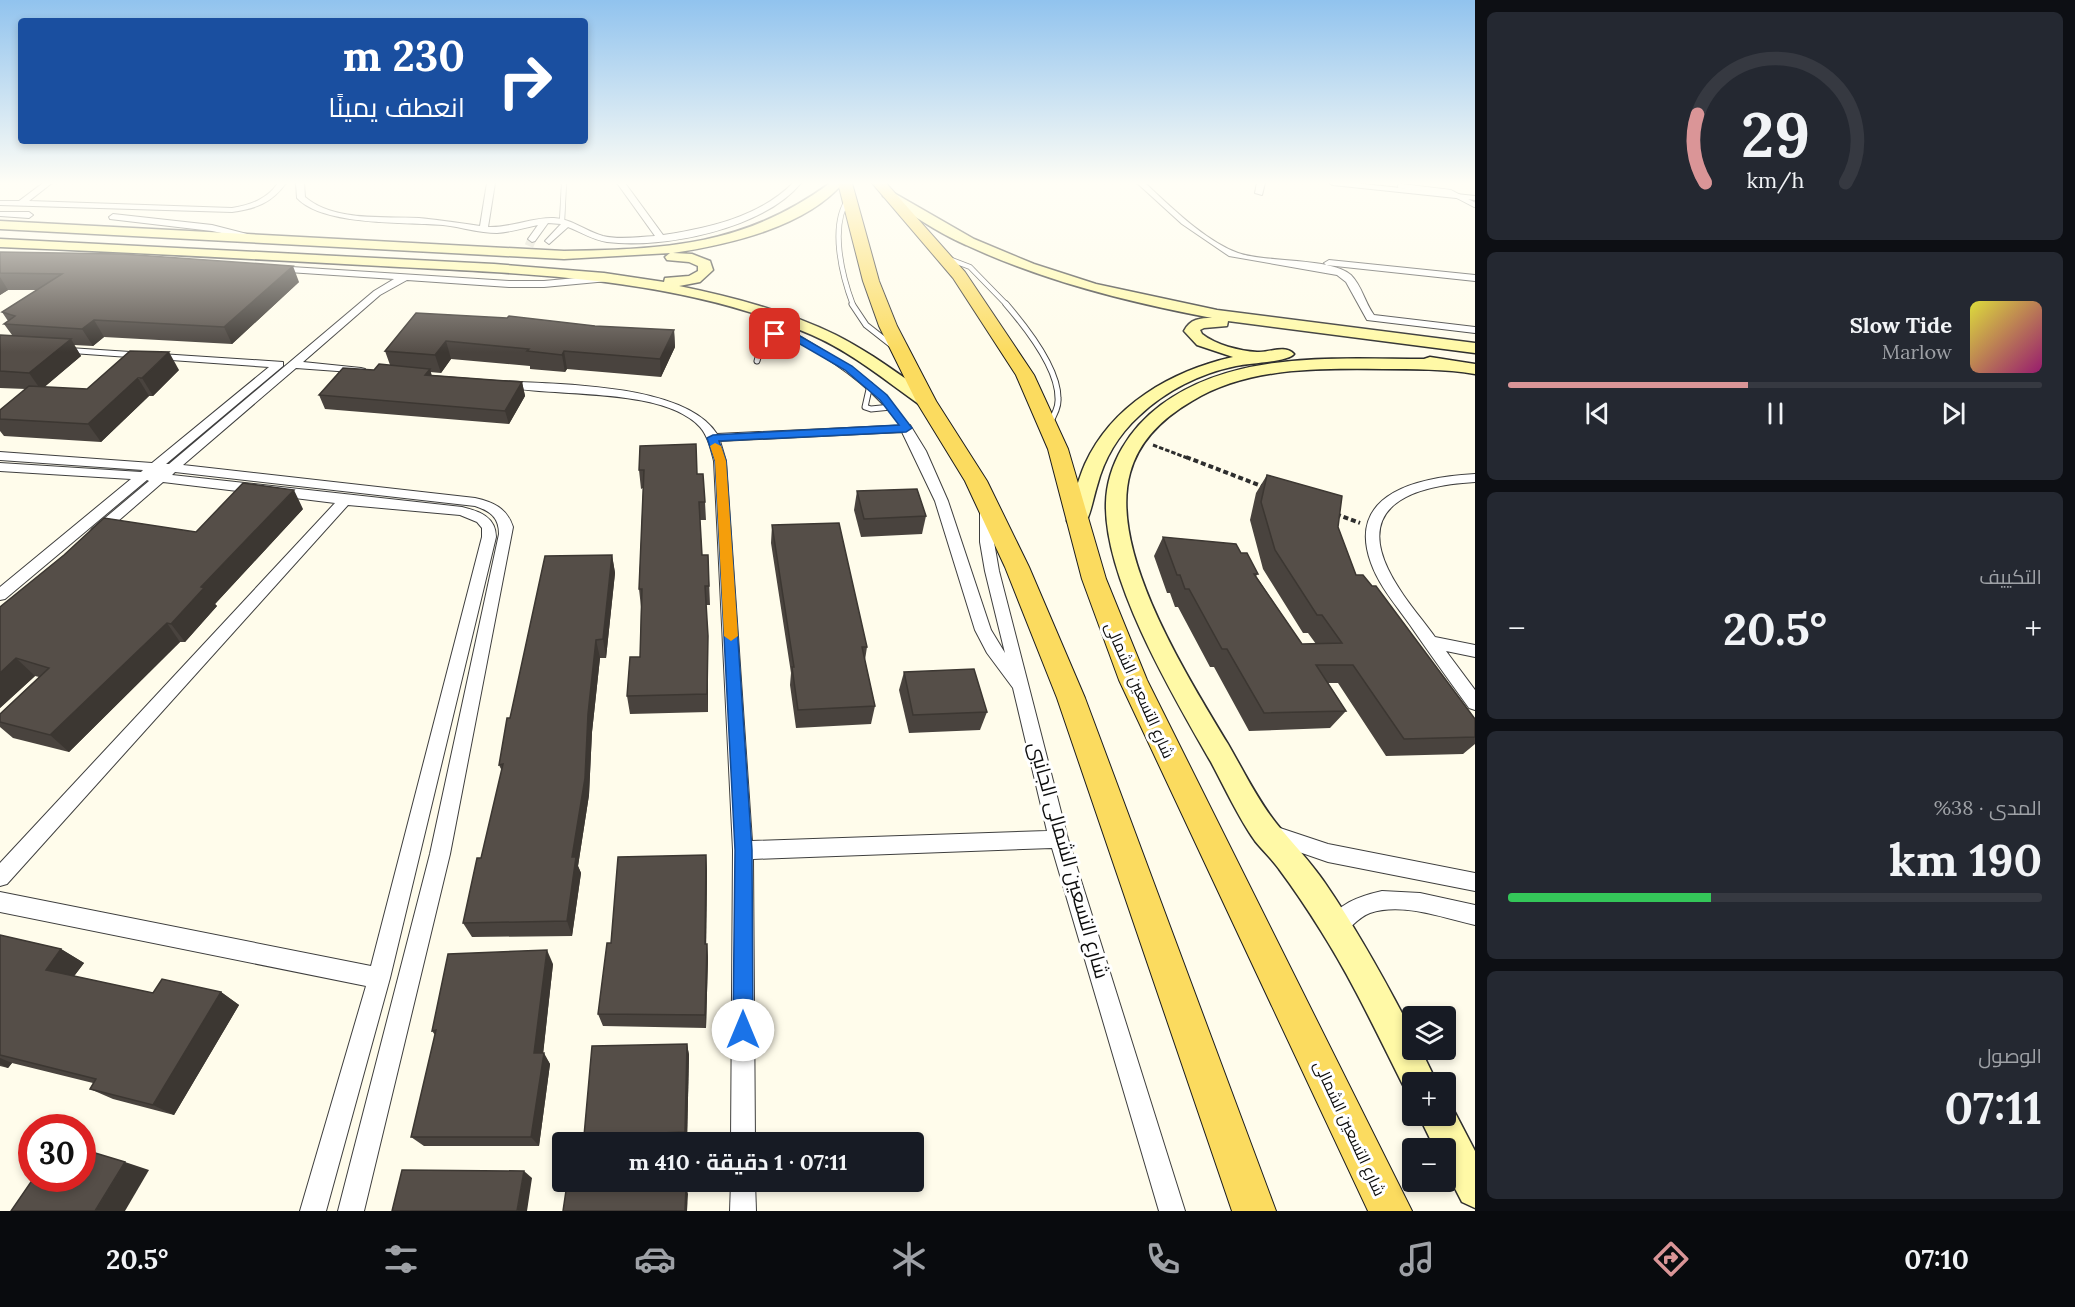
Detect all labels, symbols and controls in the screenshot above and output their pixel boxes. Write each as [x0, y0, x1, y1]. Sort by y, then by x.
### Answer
text: 230 m [343, 29, 465, 83]
icon: right [486, 42, 564, 120]
text: انعطف يمينًا [328, 90, 465, 124]
text: 29 [1740, 94, 1810, 174]
text: km/h [1746, 166, 1804, 194]
pin [749, 308, 800, 359]
text: Slow Tide [1850, 311, 1952, 339]
icon: arrive [758, 317, 791, 350]
text: Marlow [1882, 339, 1952, 364]
icon: previous [1581, 397, 1614, 430]
icon: pause [1759, 397, 1792, 430]
icon: next [1937, 397, 1970, 430]
text: التكييف [1979, 564, 2042, 589]
text: 20.5° [1723, 600, 1827, 657]
text: − [1508, 607, 1526, 649]
text: + [2024, 607, 2042, 649]
street label: شارع التسعين الشمالى [1099, 619, 1179, 762]
street label: شارع التسعين الشمالى الجانبى [1022, 738, 1115, 982]
text: المدى · 38% [1934, 795, 2042, 820]
text: 190 km [1889, 831, 2042, 888]
position arrow [711, 998, 775, 1062]
map controls [1402, 1006, 1456, 1192]
button: layers [1402, 1006, 1456, 1060]
text: الوصول [1978, 1043, 2042, 1068]
street label: شارع التسعين الشمالى [1308, 1057, 1390, 1200]
button: + [1402, 1072, 1456, 1126]
text: 07:11 [1944, 1079, 2042, 1136]
speed limit sign: 30 [18, 1114, 96, 1192]
button: − [1402, 1138, 1456, 1192]
text: 07:11 · 1 دقيقة · 410 m [629, 1148, 847, 1176]
icon: filters [380, 1238, 422, 1280]
icon: car [634, 1238, 676, 1280]
icon: climate [888, 1238, 930, 1280]
icon: phone [1142, 1238, 1184, 1280]
icon: music [1396, 1238, 1438, 1280]
icon: directions [1650, 1238, 1692, 1280]
text: 20.5° [106, 1242, 168, 1276]
text: 07:10 [1904, 1242, 1969, 1276]

